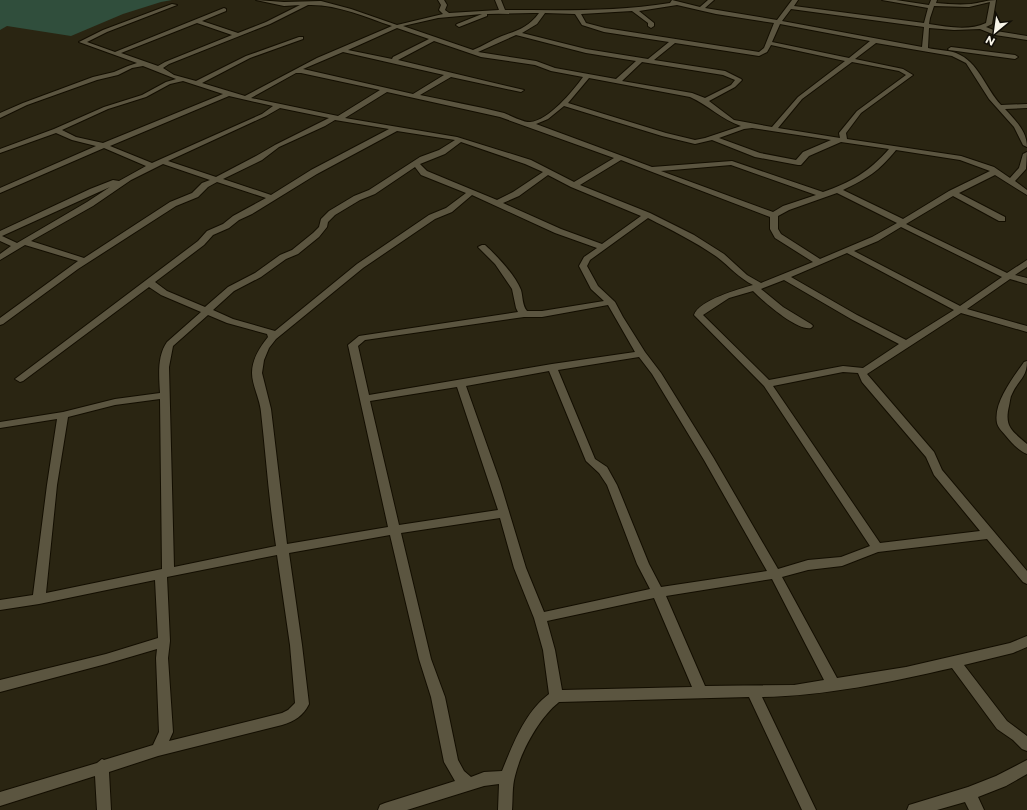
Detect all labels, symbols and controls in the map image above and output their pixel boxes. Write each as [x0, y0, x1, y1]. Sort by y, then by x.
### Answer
north arrow [975, 12, 1015, 52]
text: N [983, 32, 997, 49]

